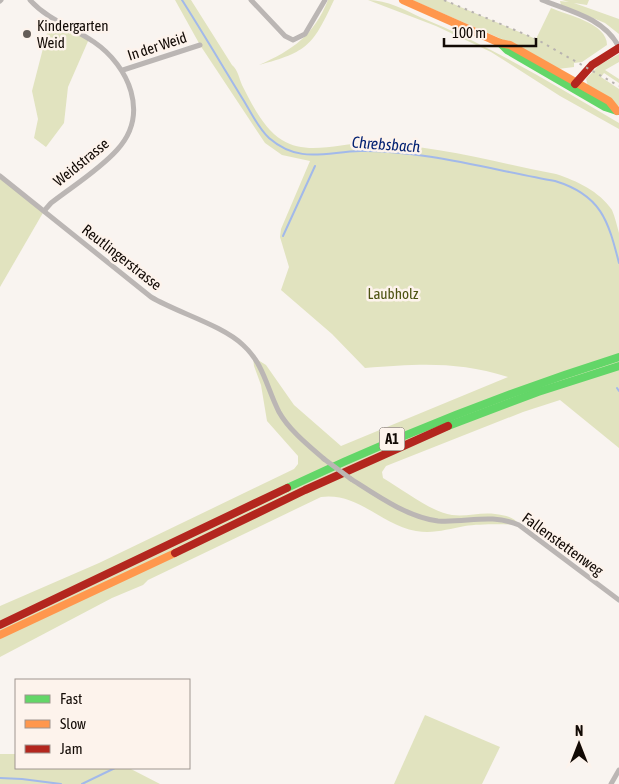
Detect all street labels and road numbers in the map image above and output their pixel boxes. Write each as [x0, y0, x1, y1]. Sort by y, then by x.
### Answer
street label: In der Weid [125, 28, 189, 64]
street label: Weidstrasse [50, 135, 112, 189]
street label: Reutlingerstrasse [79, 221, 165, 293]
road number: A1 [380, 428, 404, 450]
street label: Fallenstettenweg [519, 509, 607, 579]

